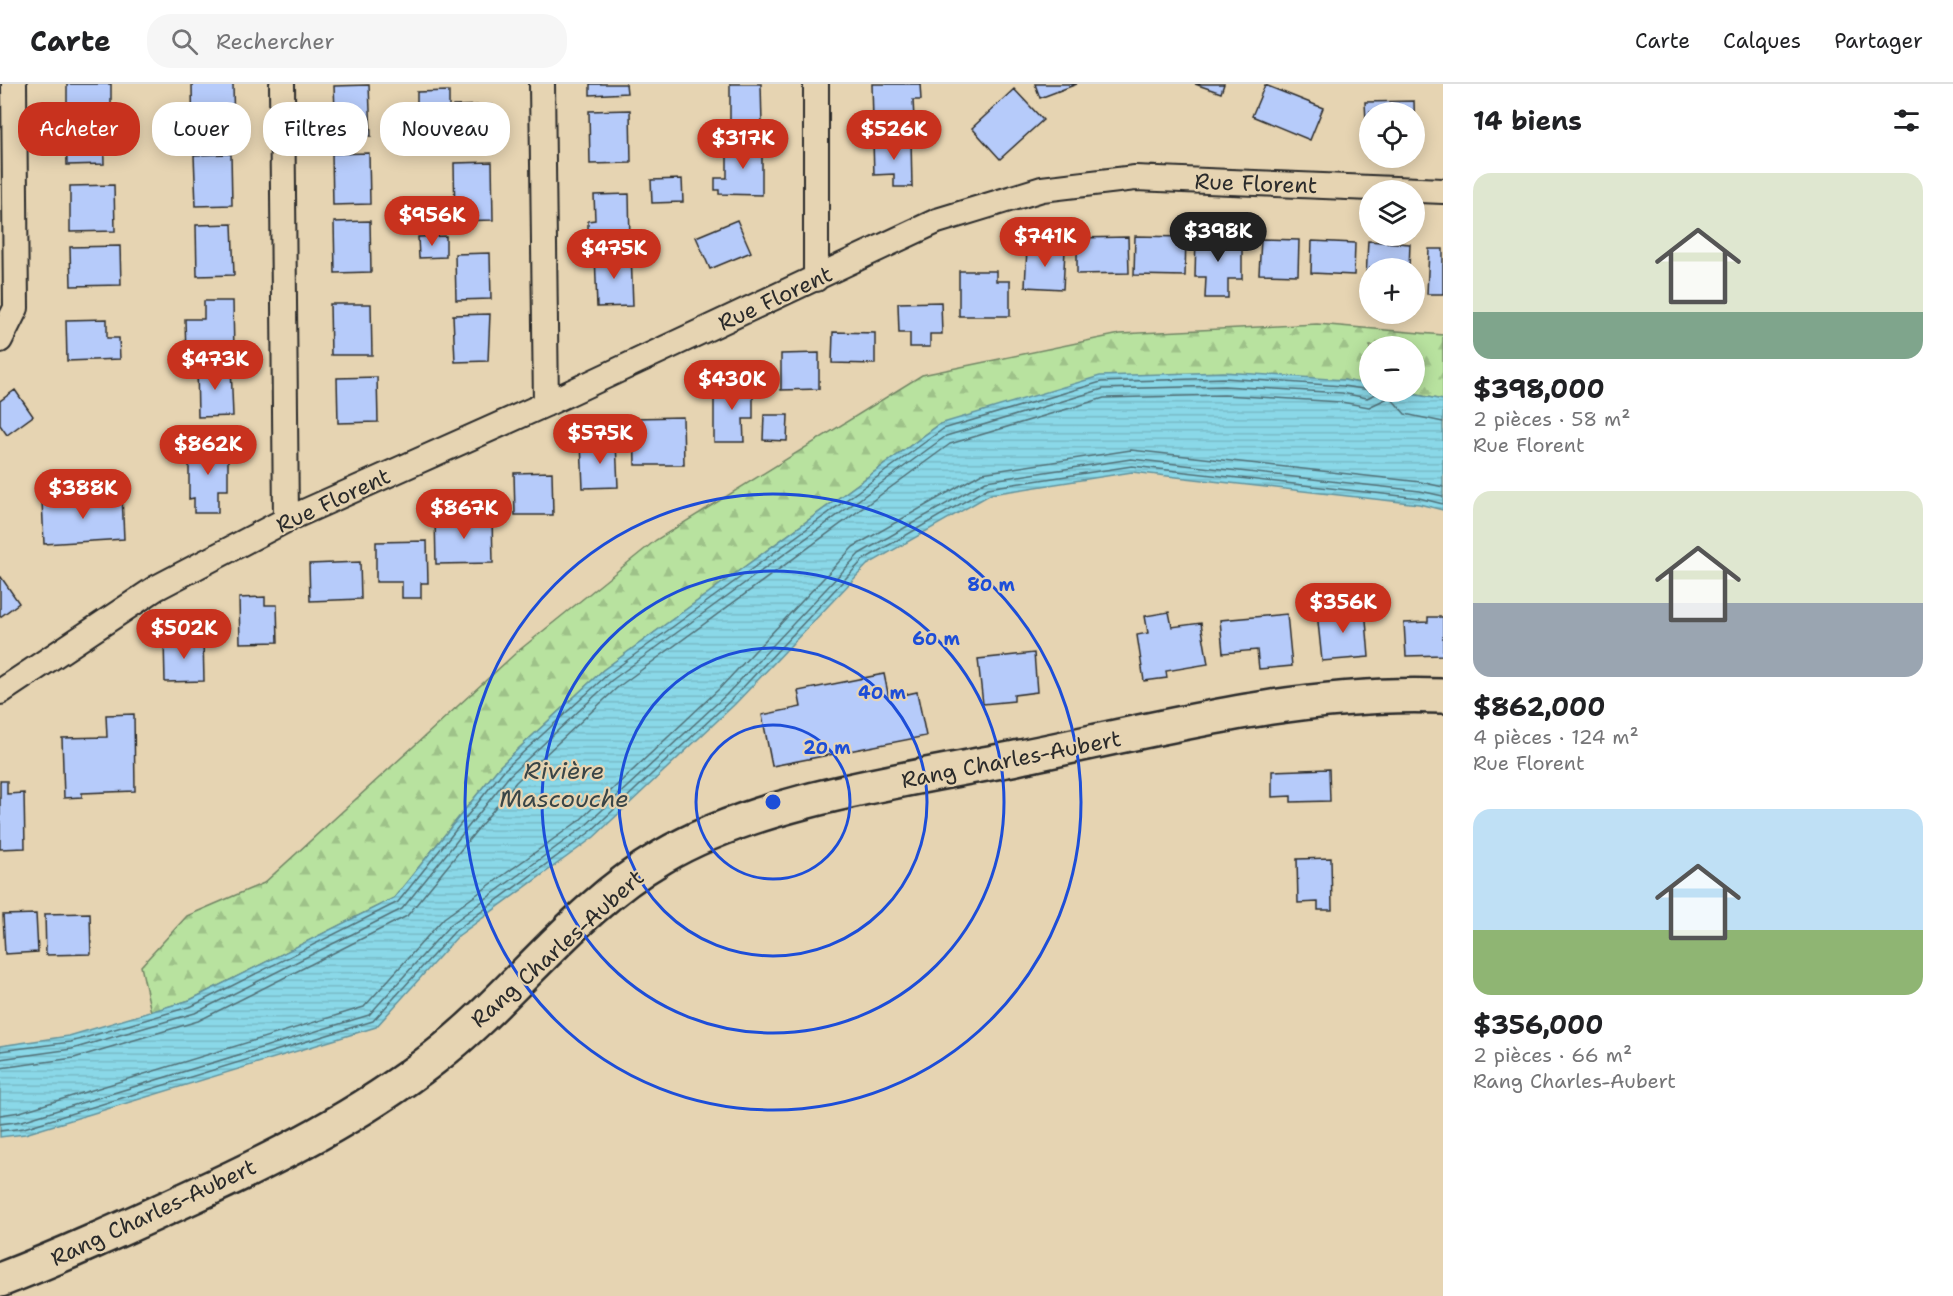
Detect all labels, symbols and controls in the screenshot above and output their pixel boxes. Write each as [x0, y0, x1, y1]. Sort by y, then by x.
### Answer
search box [147, 14, 567, 68]
text: Carte [30, 22, 111, 60]
icon: search [168, 25, 201, 58]
text: Rechercher [216, 27, 335, 56]
text: Carte [1635, 27, 1690, 55]
text: Calques [1723, 27, 1801, 55]
text: Partager [1834, 27, 1923, 55]
chip: Acheter [18, 102, 140, 156]
chip: Louer [152, 102, 251, 156]
chip: Filtres [263, 102, 368, 156]
chip: Nouveau [380, 102, 510, 156]
map controls [1359, 102, 1425, 402]
button: locate [1359, 102, 1425, 168]
text: 14 biens [1473, 103, 1582, 138]
icon: filters [1890, 104, 1923, 137]
pin: $526K [852, 110, 936, 161]
text: $526K [860, 116, 928, 142]
pin: $317K [701, 119, 785, 170]
text: $317K [711, 125, 775, 151]
street label: Rue Florent [1194, 167, 1318, 200]
button: layers [1359, 180, 1425, 246]
pin: $956K [390, 196, 474, 247]
text: $956K [398, 202, 466, 228]
pin: $398K [1176, 212, 1260, 263]
icon: home [1644, 212, 1752, 320]
pin: $741K [1003, 217, 1087, 268]
text: $398K [1184, 218, 1252, 244]
text: $741K [1014, 223, 1076, 249]
pin: $475K [572, 229, 656, 280]
text: $475K [581, 235, 647, 261]
button: + [1359, 258, 1425, 324]
street label: Rue Florent [713, 259, 837, 338]
button: − [1359, 336, 1425, 402]
pin: $473K [173, 340, 257, 391]
text: $473K [181, 346, 249, 372]
pin: $430K [690, 360, 774, 411]
text: $430K [698, 366, 766, 392]
text: $398,000 [1473, 371, 1605, 406]
text: 2 pièces · 58 m² [1473, 406, 1630, 432]
pin: $575K [558, 414, 642, 465]
text: $575K [567, 420, 633, 446]
pin: $862K [166, 425, 250, 476]
text: $862K [174, 431, 242, 457]
text: Rue Florent [1473, 432, 1585, 458]
street label: Rue Florent [271, 461, 395, 540]
pin: $388K [41, 469, 125, 520]
text: $388K [48, 475, 118, 501]
pin: $867K [422, 489, 506, 540]
text: $867K [430, 495, 498, 521]
icon: home [1644, 530, 1752, 638]
text: 80 m [967, 573, 1015, 597]
pin: $356K [1301, 583, 1385, 634]
text: $356K [1309, 589, 1377, 615]
pin: $502K [142, 609, 226, 660]
text: $502K [150, 615, 218, 641]
text: 60 m [912, 627, 960, 651]
text: 40 m [858, 681, 906, 705]
text: $862,000 [1473, 689, 1605, 724]
street label: Rang Charles-Aubert [899, 724, 1124, 795]
text: 4 pièces · 124 m² [1473, 724, 1639, 750]
text: 20 m [803, 736, 851, 760]
text: Rue Florent [1473, 750, 1585, 776]
water label: Rivière Mascouche [499, 755, 629, 815]
centre of rings [763, 792, 783, 812]
icon: home [1644, 848, 1752, 956]
street label: Rang Charles-Aubert [465, 863, 650, 1034]
text: $356,000 [1473, 1007, 1603, 1042]
text: 2 pièces · 66 m² [1473, 1042, 1632, 1068]
text: Rang Charles-Aubert [1473, 1068, 1676, 1094]
street label: Rang Charles-Aubert [46, 1152, 261, 1273]

